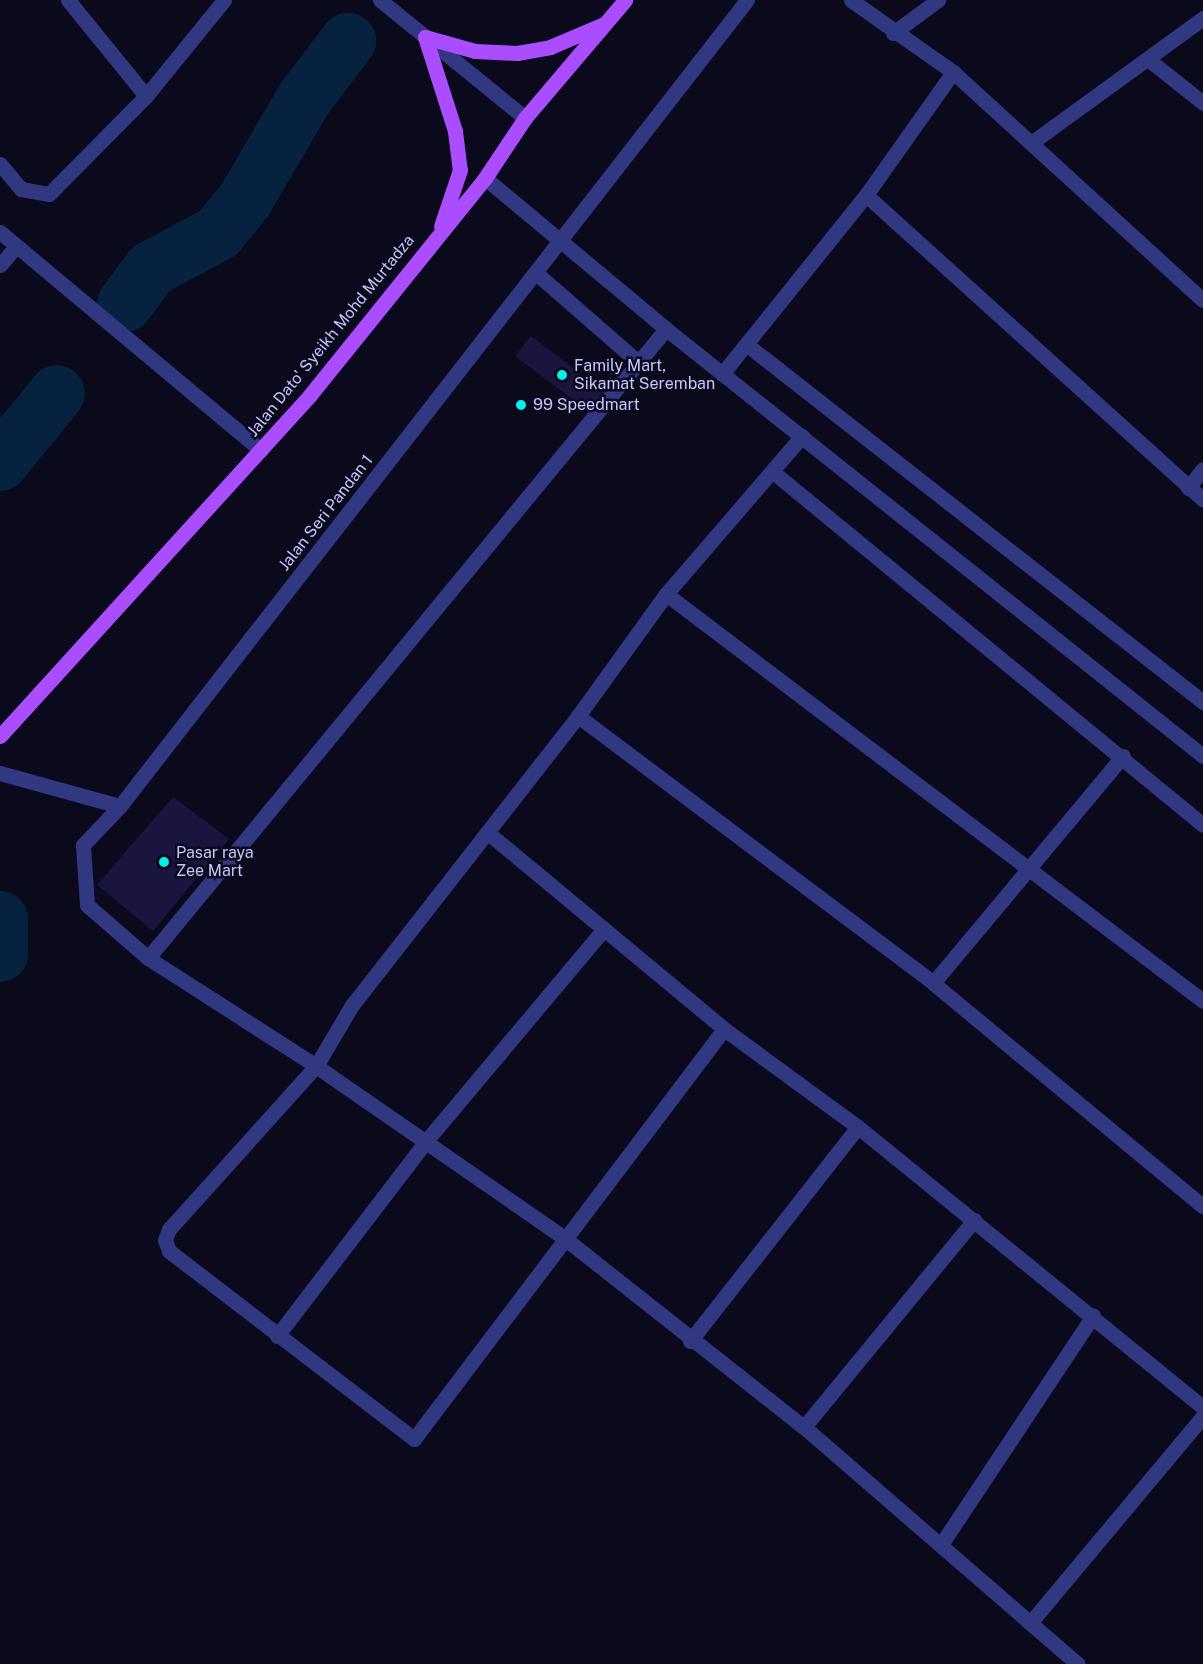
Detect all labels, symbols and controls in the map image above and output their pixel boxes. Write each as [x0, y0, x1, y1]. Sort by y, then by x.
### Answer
street label: Jalan Dato' Syeikh Mohd Murtadza [244, 231, 418, 441]
place label: Family Mart, Sikamat Seremban [574, 356, 715, 394]
marker: Family Mart, Sikamat Seremban [555, 368, 569, 382]
place label: 99 Speedmart [533, 395, 640, 415]
marker: 99 Speedmart [514, 398, 528, 412]
street label: Jalan Seri Pandan 1 [275, 451, 377, 575]
place label: Pasar raya Zee Mart [176, 843, 254, 881]
marker: Pasar raya Zee Mart [157, 855, 171, 869]

